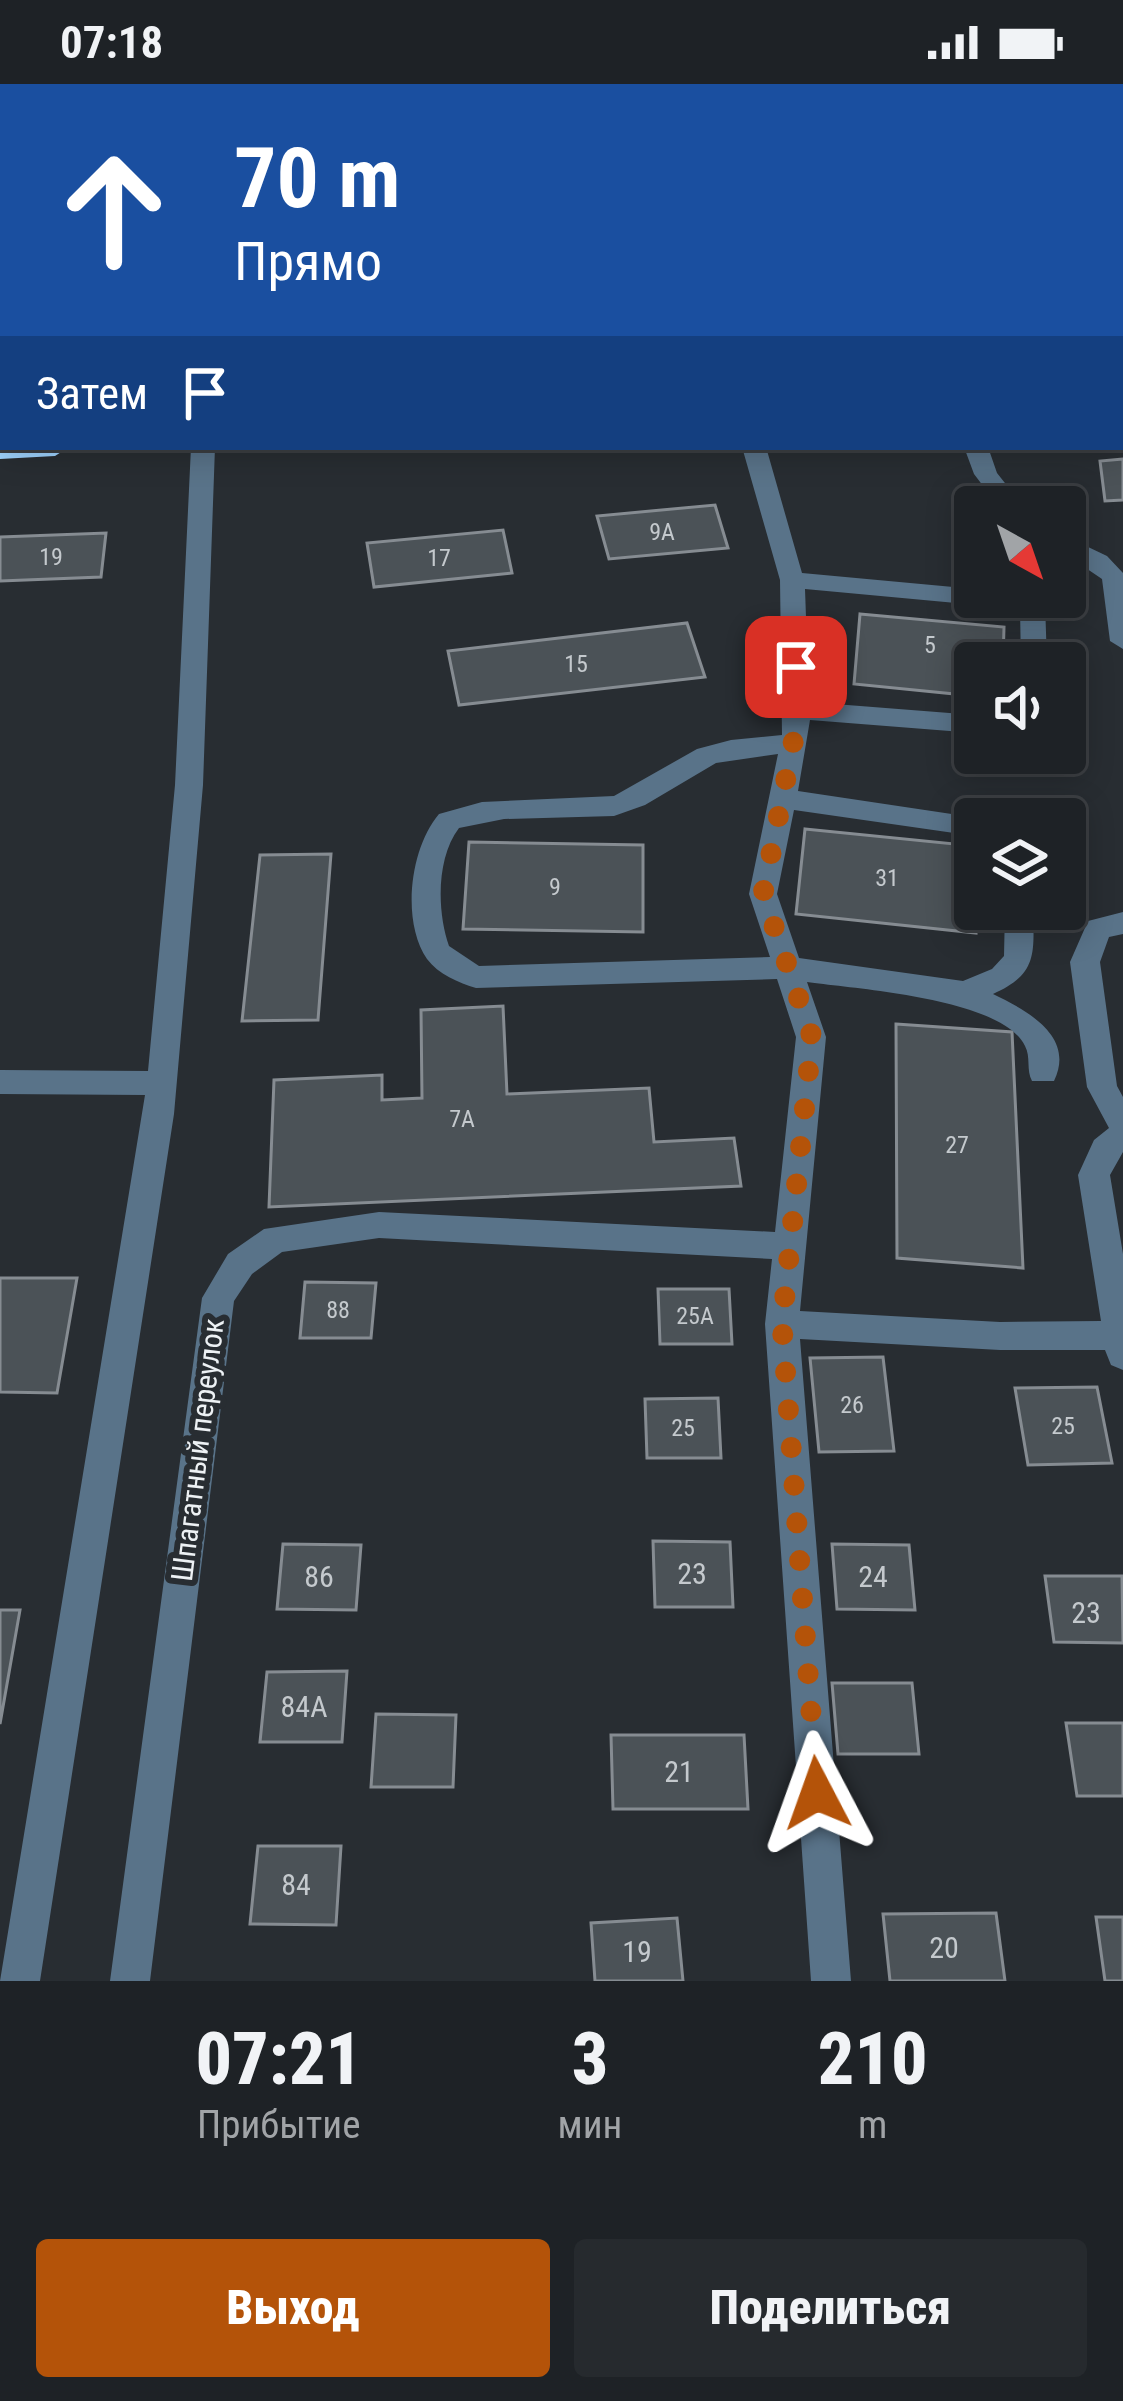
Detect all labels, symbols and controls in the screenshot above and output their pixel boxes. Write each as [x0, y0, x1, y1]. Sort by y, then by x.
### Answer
text: 07:18 [60, 16, 163, 69]
text: 70 m [234, 129, 401, 228]
icon: ahead [36, 132, 192, 288]
text: Прямо [234, 230, 382, 293]
icon: arrive [172, 360, 238, 426]
text: Затем [36, 367, 148, 420]
north arrow [954, 486, 1086, 618]
map controls [954, 486, 1086, 930]
house number: 9А [649, 518, 675, 546]
house number: 19 [39, 543, 63, 571]
house number: 17 [427, 544, 451, 572]
pin [745, 616, 847, 718]
house number: 5 [924, 631, 936, 659]
icon: arrive [763, 634, 829, 700]
button: sound [954, 642, 1086, 774]
house number: 15 [564, 650, 588, 678]
button: layers [954, 798, 1086, 930]
house number: 31 [875, 864, 899, 892]
house number: 9 [549, 873, 561, 901]
house number: 7А [449, 1105, 475, 1133]
house number: 27 [945, 1131, 969, 1159]
house number: 88 [326, 1296, 350, 1324]
house number: 25А [676, 1302, 714, 1330]
street label: Шпагатный переулок [164, 1316, 231, 1583]
house number: 26 [840, 1391, 864, 1419]
house number: 25 [1051, 1412, 1075, 1440]
house number: 25 [671, 1414, 695, 1442]
house number: 23 [677, 1556, 707, 1591]
house number: 86 [304, 1559, 334, 1594]
house number: 24 [858, 1559, 888, 1594]
house number: 23 [1071, 1595, 1101, 1630]
house number: 84А [281, 1689, 327, 1724]
position arrow [754, 1730, 880, 1856]
house number: 21 [664, 1754, 694, 1789]
house number: 84 [281, 1867, 311, 1902]
house number: 20 [929, 1930, 959, 1965]
house number: 19 [622, 1934, 652, 1969]
text: 07:21 [195, 2017, 362, 2102]
text: 3 [572, 2017, 608, 2102]
text: 210 [818, 2017, 928, 2102]
text: Прибытие [197, 2102, 360, 2148]
text: мин [558, 2102, 622, 2148]
text: m [858, 2102, 887, 2148]
button: Выход [36, 2239, 550, 2377]
button: Поделиться [574, 2239, 1087, 2377]

